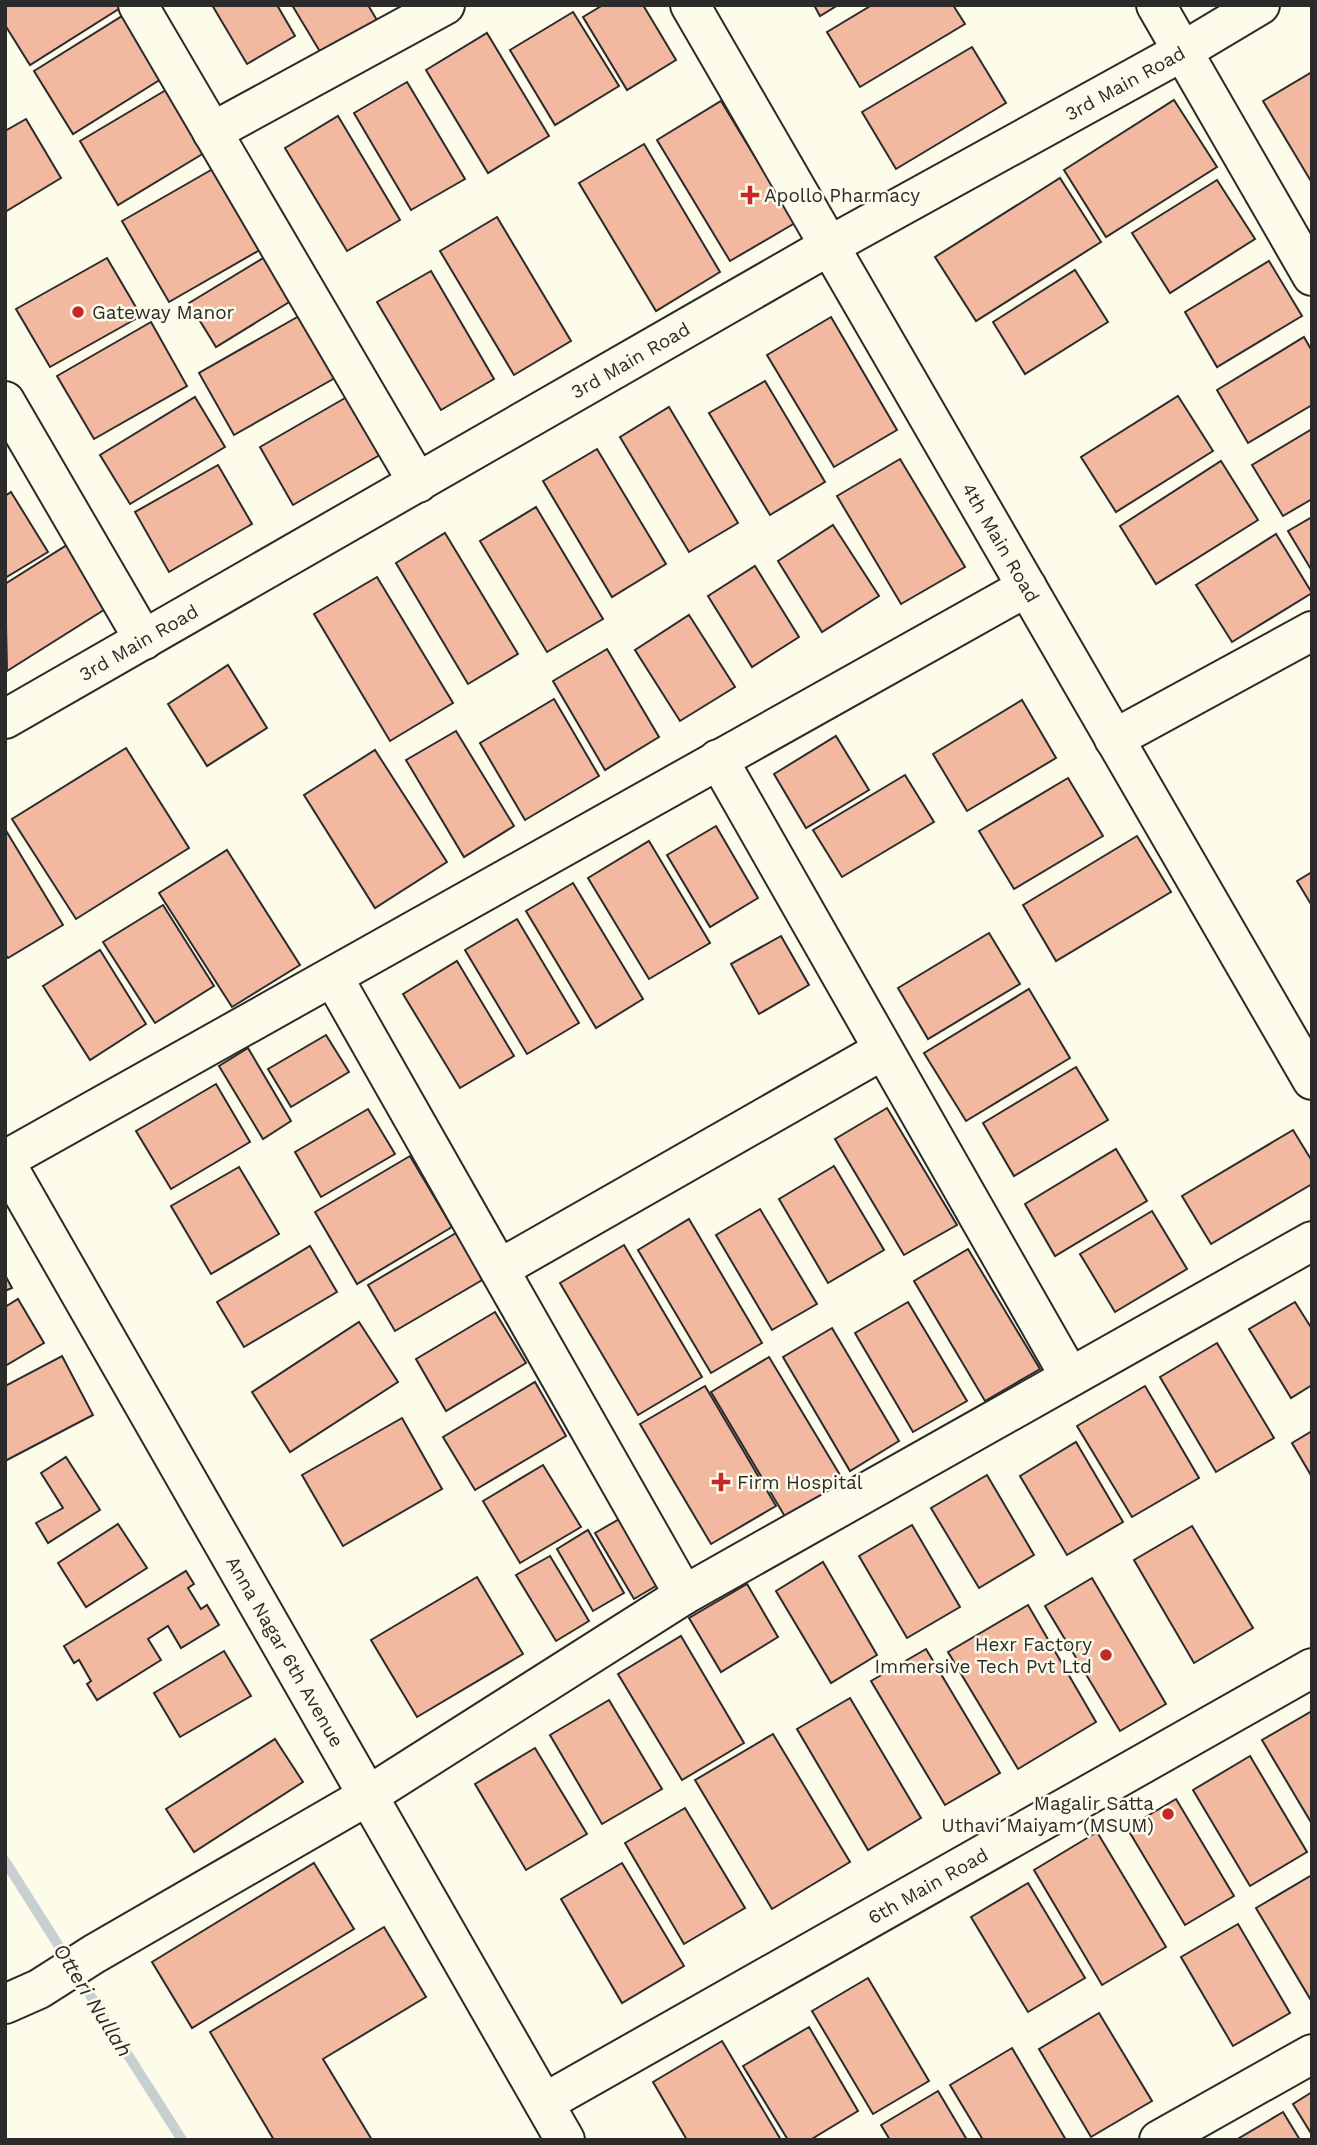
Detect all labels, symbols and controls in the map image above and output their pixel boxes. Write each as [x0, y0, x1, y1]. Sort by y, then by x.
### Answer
street label: 3rd Main Road [1061, 41, 1189, 125]
place label: Apollo Pharmacy [764, 184, 920, 207]
marker: Apollo Pharmacy [742, 187, 758, 203]
place label: Gateway Manor [92, 301, 235, 324]
marker: Gateway Manor [70, 304, 86, 320]
street label: 3rd Main Road [567, 317, 694, 403]
street label: 4th Main Road [957, 479, 1045, 606]
street label: 3rd Main Road [75, 599, 202, 686]
place label: Firm Hospital [737, 1471, 863, 1494]
marker: Firm Hospital [711, 1472, 731, 1492]
street label: Anna Nagar 6th Avenue [221, 1552, 349, 1751]
place label: Hexr Factory Immersive Tech Pvt Ltd [875, 1633, 1092, 1678]
marker: Hexr Factory Immersive Tech Pvt Ltd [1098, 1647, 1114, 1663]
place label: Magalir Satta Uthavi Maiyam (MSUM) [941, 1792, 1154, 1837]
marker: Magalir Satta Uthavi Maiyam (MSUM) [1160, 1806, 1176, 1822]
street label: 6th Main Road [864, 1843, 992, 1929]
water label: Otteri Nullah [48, 1939, 138, 2061]

